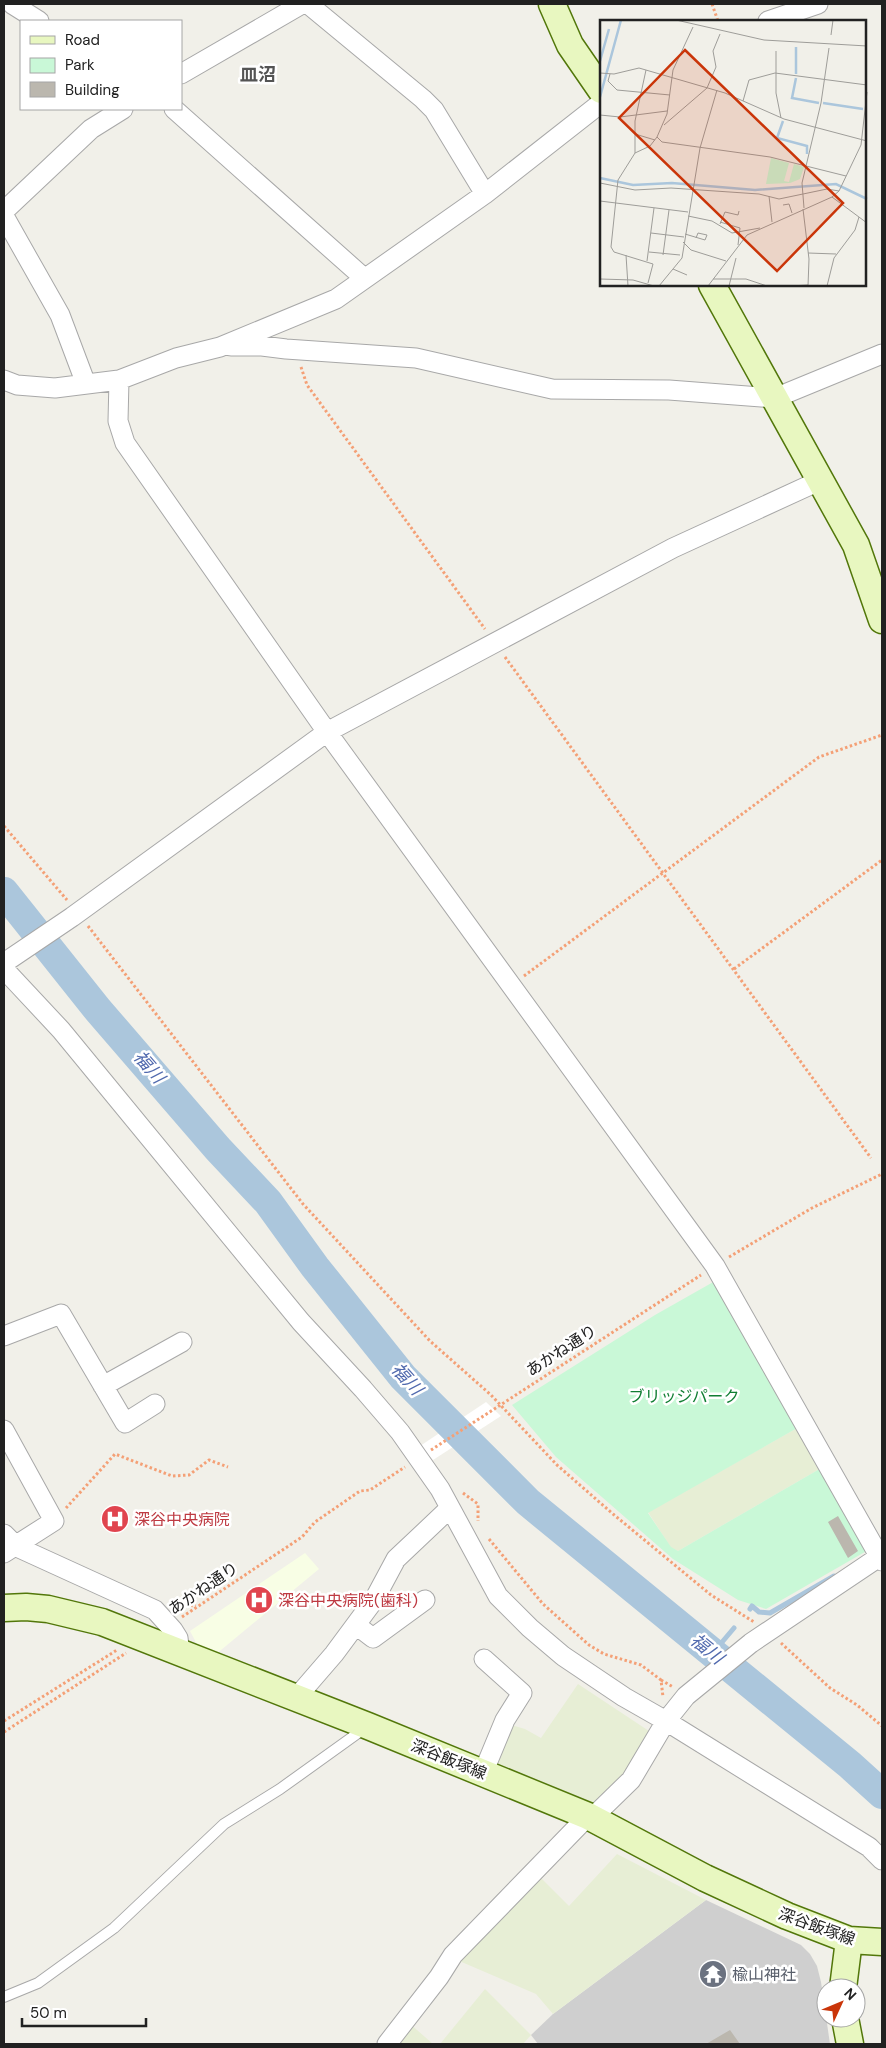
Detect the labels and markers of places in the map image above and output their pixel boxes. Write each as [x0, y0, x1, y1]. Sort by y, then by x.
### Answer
hospital icon: 深谷中央病院 [100, 1504, 130, 1534]
place label: 深谷中央病院 [134, 1509, 230, 1530]
hospital icon: 深谷中央病院(歯科) [244, 1585, 274, 1615]
place label: 深谷中央病院(歯科) [278, 1590, 418, 1611]
temple icon: 楡山神社 [698, 1959, 728, 1989]
place label: 楡山神社 [732, 1964, 796, 1985]

